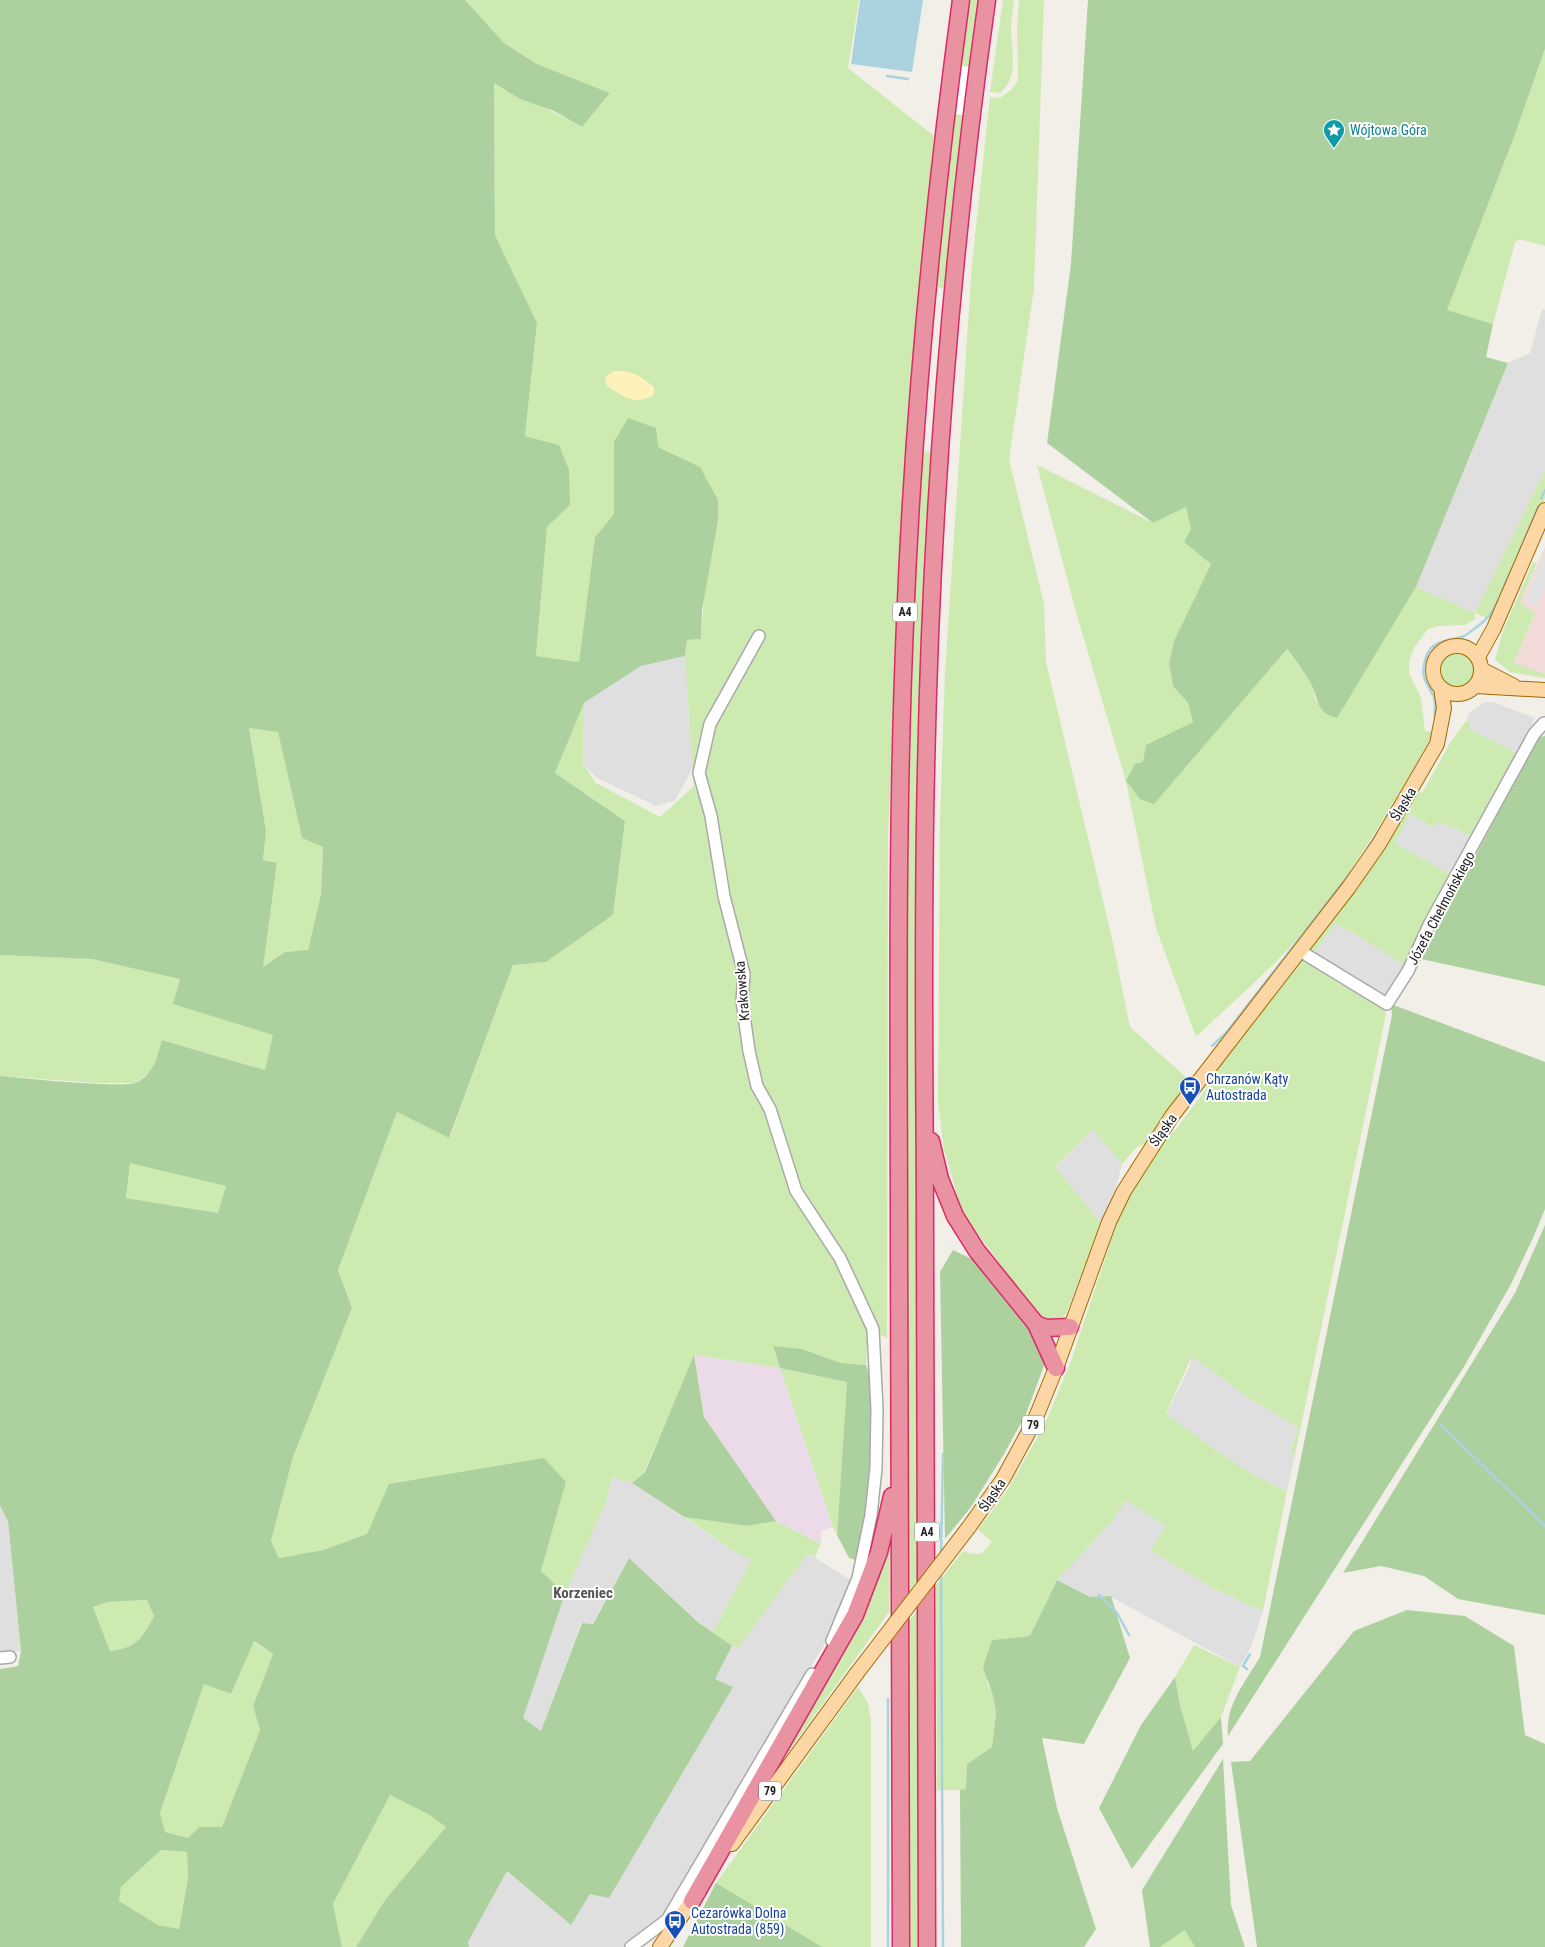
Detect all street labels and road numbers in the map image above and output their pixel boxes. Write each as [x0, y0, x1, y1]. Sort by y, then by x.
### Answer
road number: A4 [892, 602, 918, 622]
street label: Śląska [1386, 784, 1419, 824]
street label: Józefa Chełmońskiego [1404, 849, 1478, 967]
street label: Krakowska [731, 960, 753, 1022]
street label: Śląska [1145, 1110, 1180, 1150]
road number: 79 [1022, 1416, 1044, 1434]
street label: Śląska [974, 1475, 1009, 1515]
road number: A4 [914, 1522, 940, 1541]
road number: 79 [759, 1782, 781, 1800]

